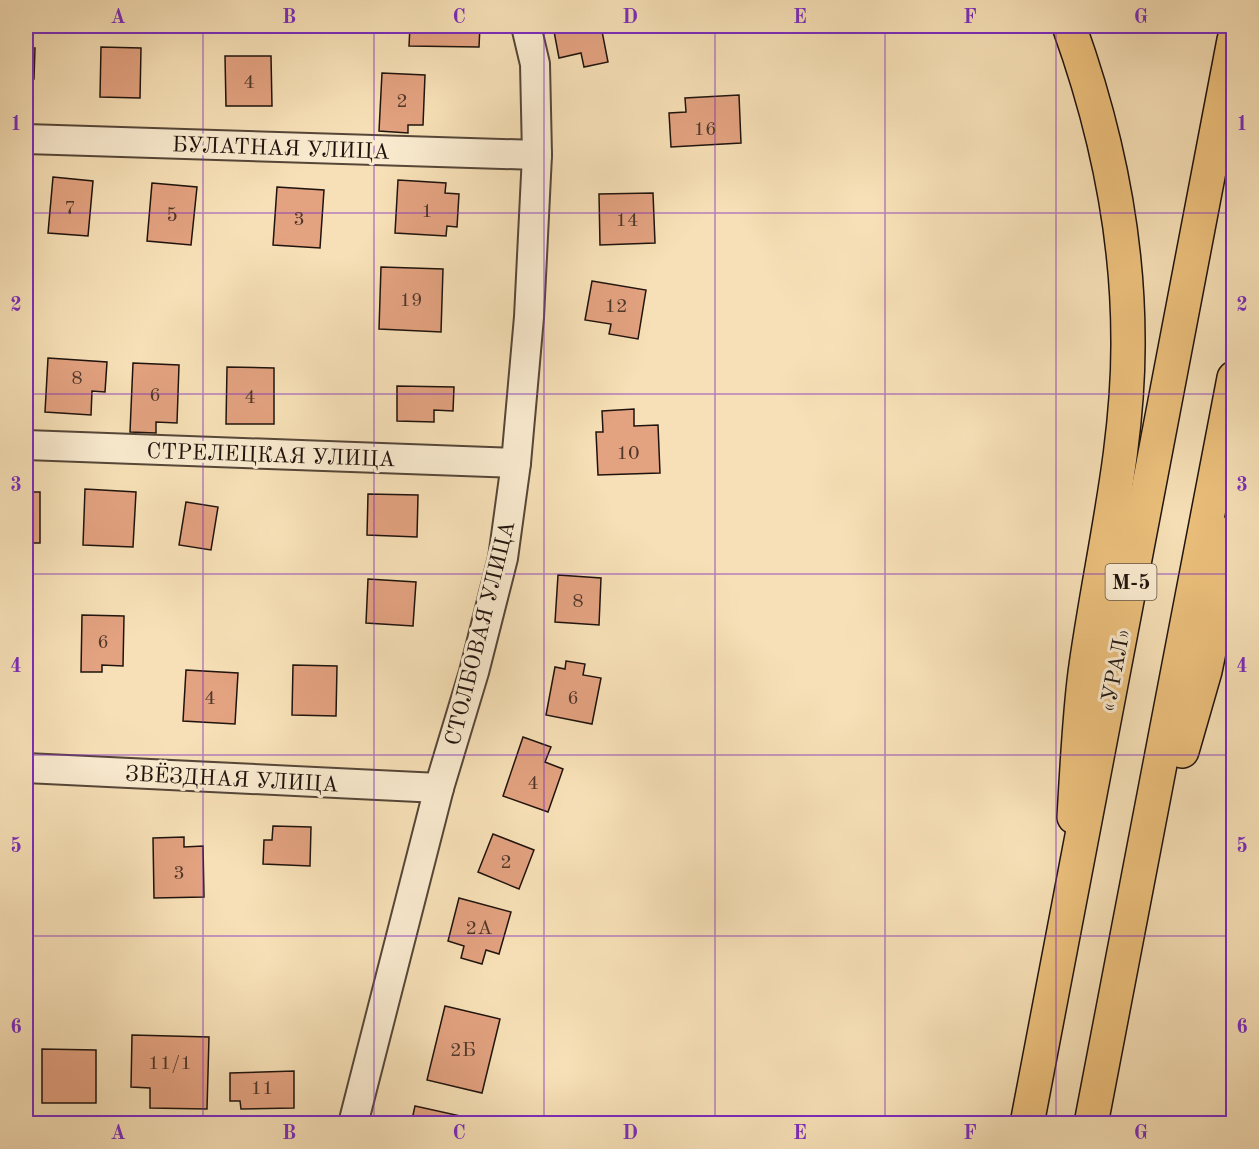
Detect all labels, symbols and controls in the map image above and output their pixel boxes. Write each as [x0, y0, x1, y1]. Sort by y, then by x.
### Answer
text: A [110, 8, 126, 28]
text: B [282, 8, 296, 28]
text: C [452, 8, 466, 28]
text: D [622, 8, 638, 28]
text: E [793, 8, 807, 28]
text: F [963, 8, 977, 28]
text: G [1134, 8, 1148, 28]
house number: 4 [243, 73, 255, 93]
house number: 2 [396, 92, 408, 112]
text: 1 [10, 115, 22, 135]
text: 1 [1236, 115, 1248, 135]
house number: 16 [693, 120, 717, 140]
street label: БУЛАТНАЯ УЛИЦА [172, 134, 390, 164]
house number: 7 [64, 199, 76, 219]
house number: 1 [421, 202, 433, 222]
house number: 5 [166, 206, 178, 226]
house number: 3 [293, 210, 305, 230]
house number: 14 [615, 211, 639, 231]
house number: 19 [399, 291, 423, 311]
text: 2 [10, 296, 22, 316]
text: 2 [1236, 296, 1248, 316]
house number: 12 [604, 297, 628, 317]
house number: 8 [71, 369, 83, 389]
house number: 6 [149, 386, 161, 406]
house number: 4 [244, 388, 256, 408]
street label: СТРЕЛЕЦКАЯ УЛИЦА [146, 441, 396, 471]
house number: 10 [616, 444, 640, 464]
text: 3 [10, 476, 22, 496]
text: 3 [1236, 476, 1248, 496]
street label: СТОЛБОВАЯ УЛИЦА [442, 519, 520, 748]
road number: М-5 [1106, 564, 1156, 600]
house number: 8 [572, 592, 584, 612]
street label: «УРАЛ» [1097, 627, 1135, 714]
house number: 6 [97, 633, 109, 653]
text: 4 [10, 657, 22, 677]
text: 4 [1236, 657, 1248, 677]
house number: 4 [204, 689, 216, 709]
house number: 6 [567, 689, 579, 709]
street label: ЗВЁЗДНАЯ УЛИЦА [125, 760, 340, 797]
house number: 4 [527, 774, 539, 794]
text: 5 [10, 836, 22, 857]
text: 5 [1236, 836, 1248, 857]
house number: 2 [500, 853, 512, 873]
house number: 3 [173, 864, 185, 884]
house number: 2А [466, 919, 492, 939]
text: 6 [10, 1018, 22, 1038]
text: 6 [1236, 1018, 1248, 1038]
house number: 2Б [450, 1041, 476, 1061]
house number: 11/1 [148, 1054, 192, 1074]
house number: 11 [250, 1079, 274, 1099]
text: A [110, 1124, 126, 1144]
text: B [282, 1124, 296, 1144]
text: C [452, 1124, 466, 1144]
text: D [622, 1124, 638, 1144]
text: E [793, 1124, 807, 1144]
text: F [963, 1124, 977, 1144]
text: G [1134, 1124, 1148, 1144]

